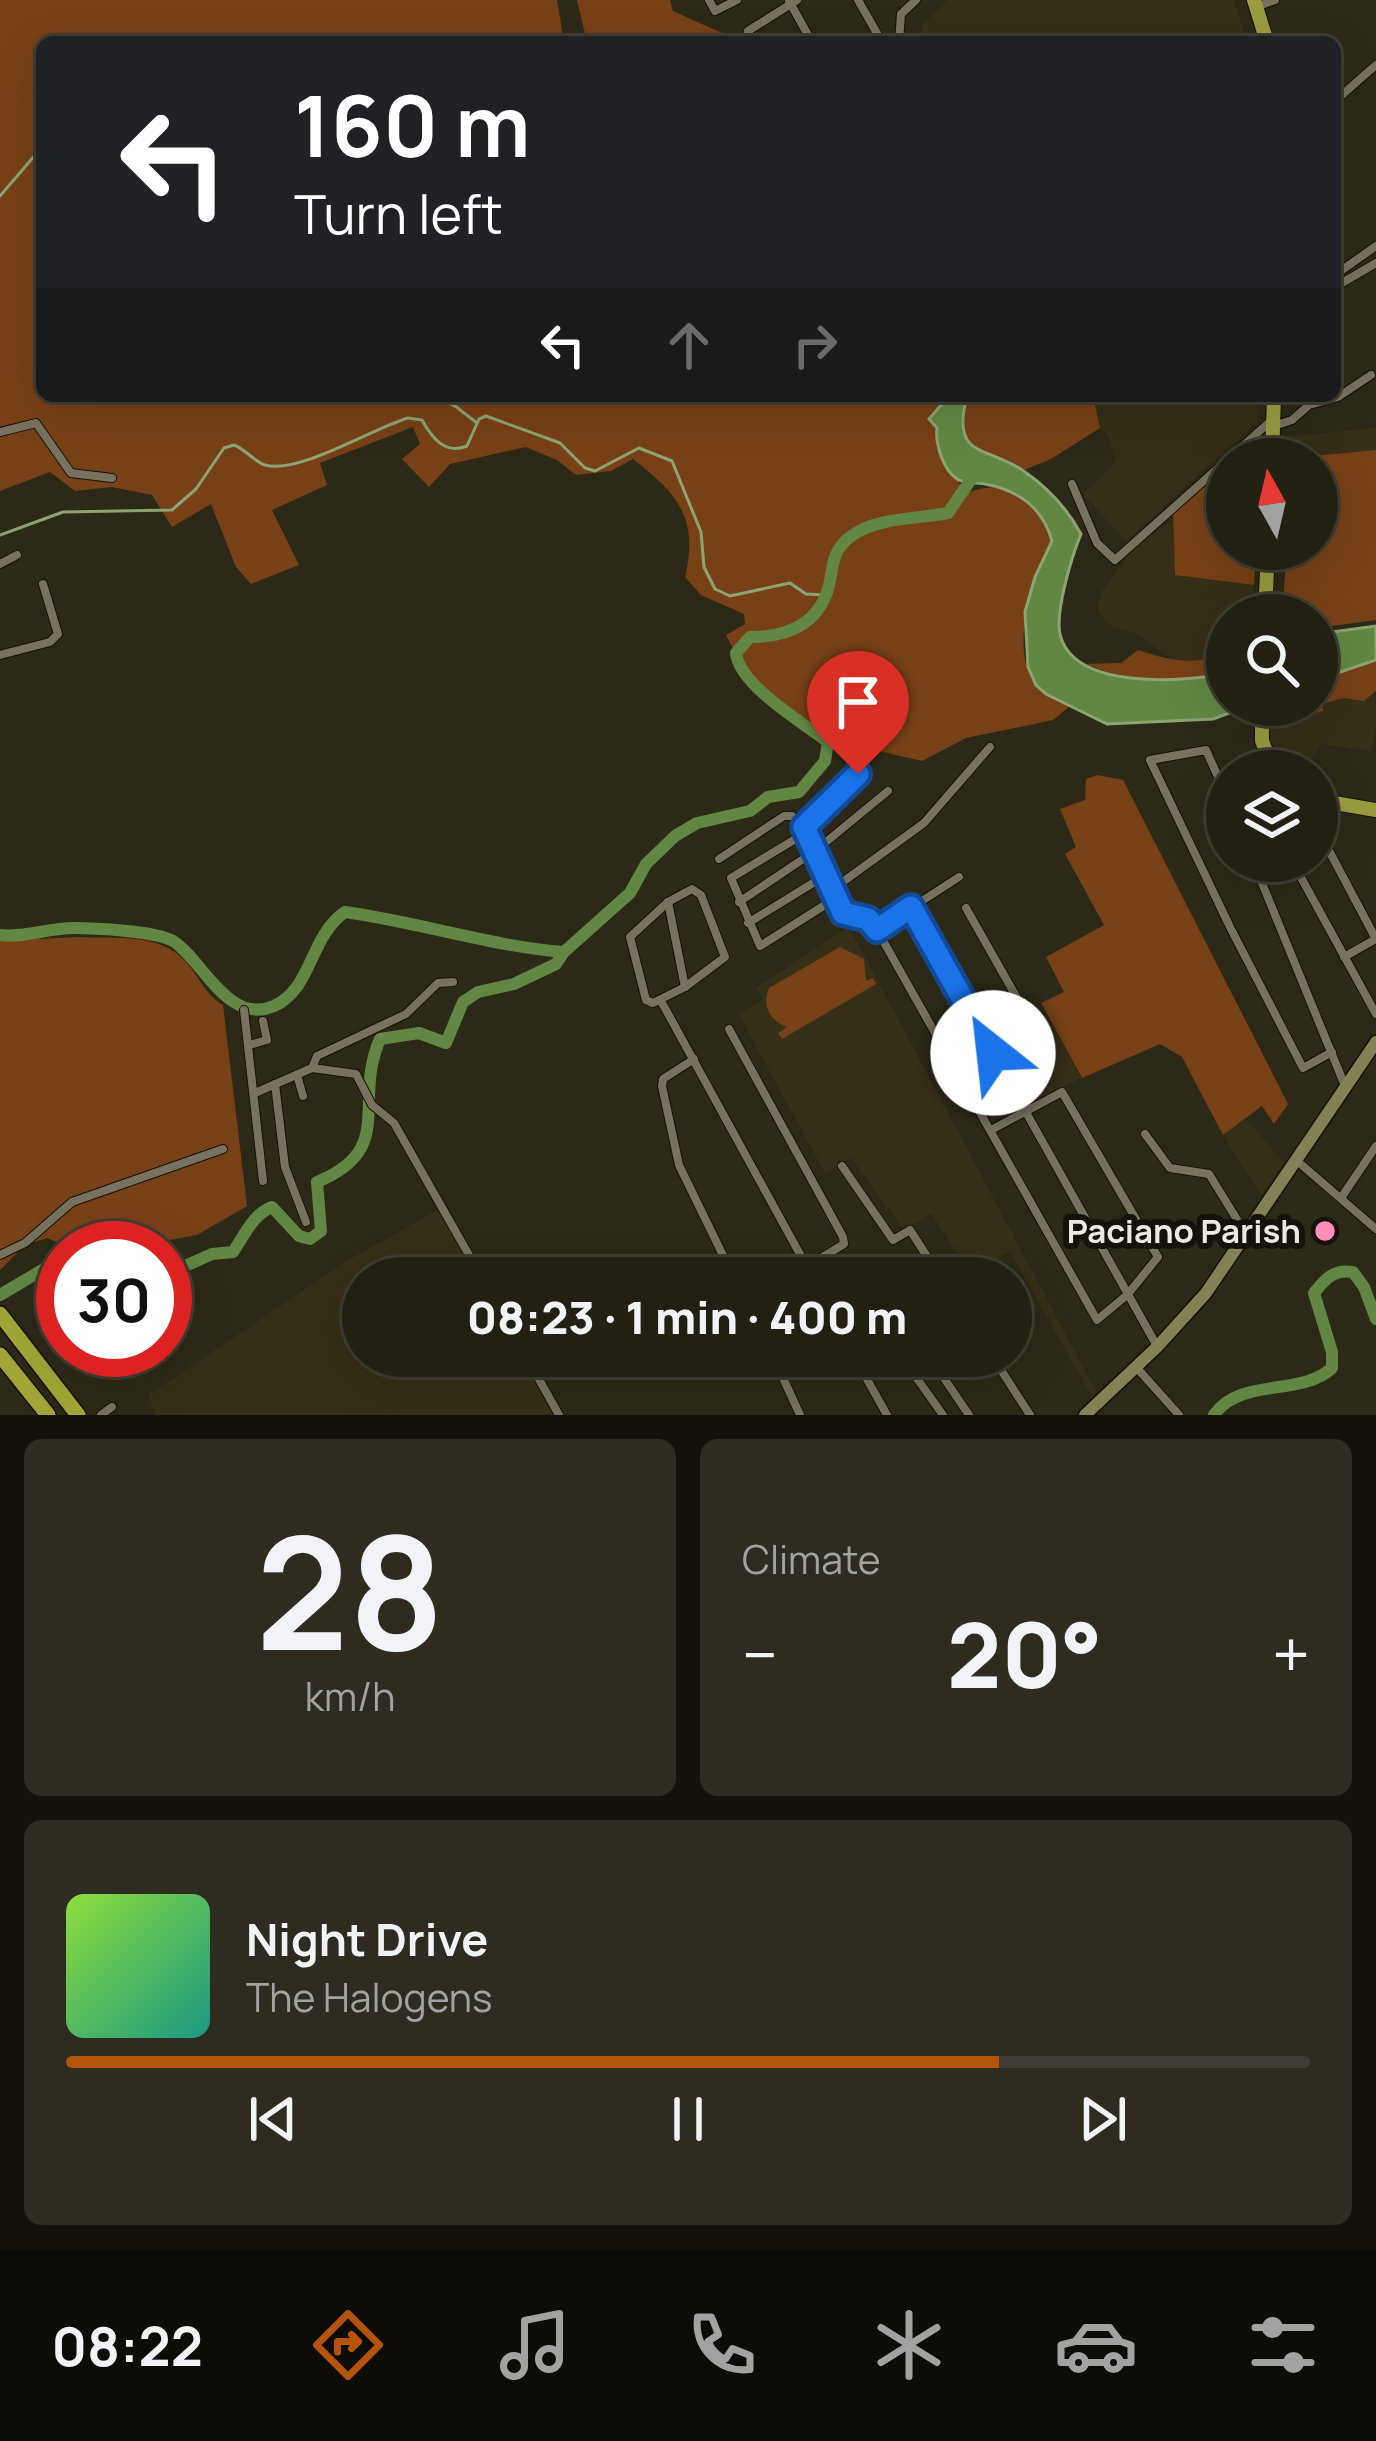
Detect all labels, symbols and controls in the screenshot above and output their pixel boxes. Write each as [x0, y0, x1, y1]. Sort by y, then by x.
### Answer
text: 160 m [294, 67, 531, 182]
icon: left [96, 84, 252, 240]
text: Turn left [294, 176, 503, 250]
icon: left [530, 312, 596, 378]
icon: ahead [656, 312, 722, 378]
icon: right [782, 312, 848, 378]
north arrow [1206, 438, 1338, 570]
map controls [1206, 438, 1338, 882]
button: search [1206, 594, 1338, 726]
pin [807, 651, 909, 774]
icon: arrive [825, 669, 891, 735]
button: layers [1206, 750, 1338, 882]
position arrow [930, 990, 1056, 1116]
place label: Paciano Parish [1067, 1208, 1301, 1253]
marker: Paciano Parish [1312, 1218, 1338, 1244]
speed limit sign: 30 [36, 1221, 192, 1377]
text: 08:23 · 1 min · 400 m [467, 1286, 907, 1348]
text: 28 [256, 1484, 444, 1697]
text: Climate [742, 1532, 881, 1586]
text: 20° [947, 1592, 1103, 1715]
text: − [742, 1609, 778, 1699]
text: + [1272, 1609, 1310, 1699]
text: km/h [305, 1669, 395, 1723]
text: Night Drive [246, 1908, 488, 1970]
text: The Halogens [246, 1970, 493, 2024]
icon: previous [240, 2086, 306, 2152]
icon: pause [655, 2086, 721, 2152]
icon: next [1070, 2086, 1136, 2152]
icon: directions [306, 2303, 390, 2387]
icon: music [493, 2303, 577, 2387]
icon: phone [680, 2303, 764, 2387]
icon: climate [867, 2303, 951, 2387]
icon: car [1054, 2303, 1138, 2387]
icon: filters [1241, 2303, 1325, 2387]
text: 08:22 [51, 2308, 203, 2382]

